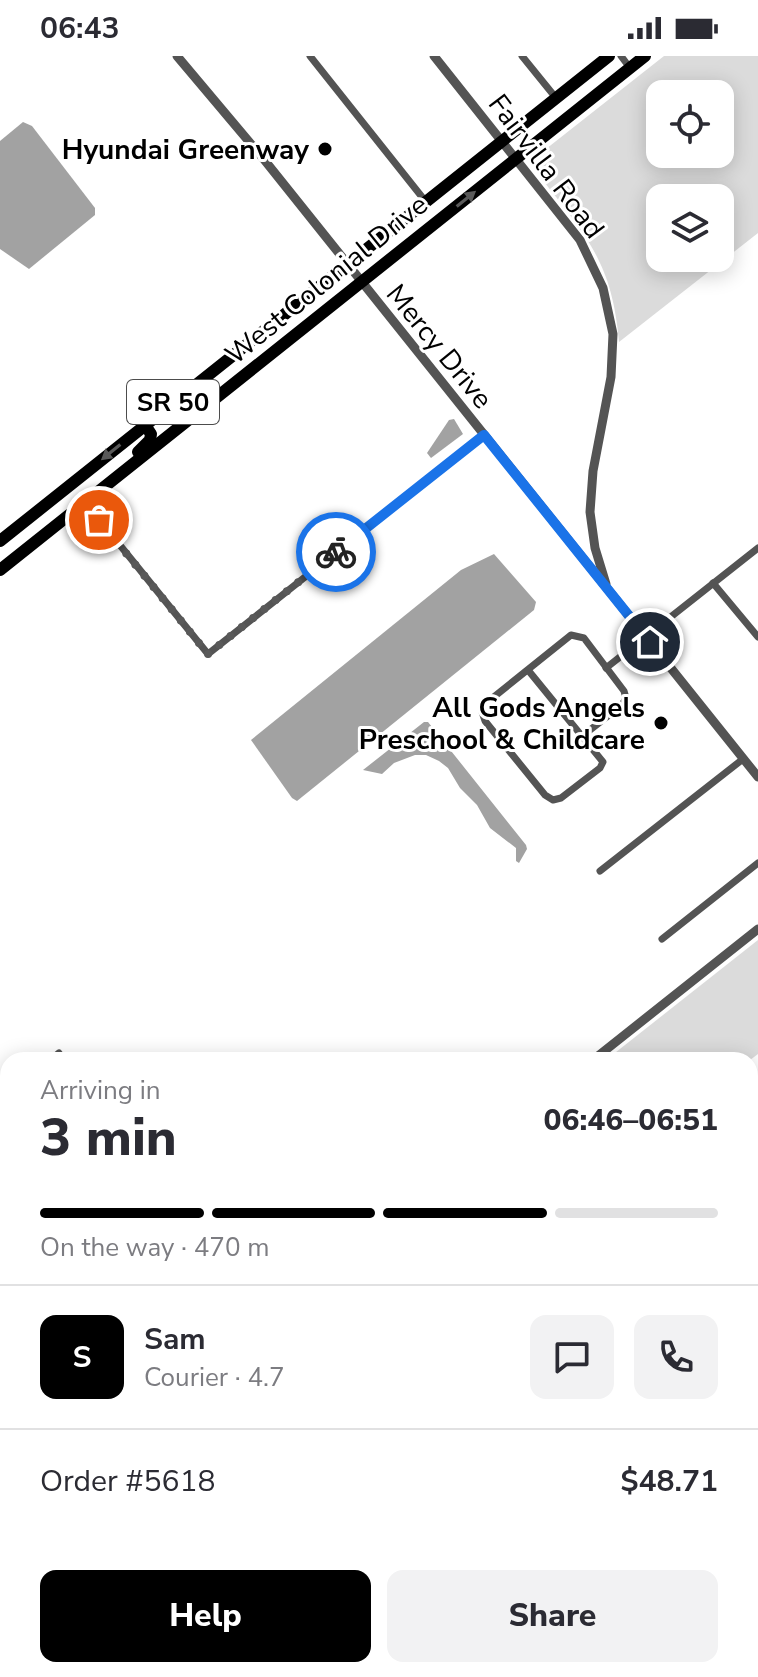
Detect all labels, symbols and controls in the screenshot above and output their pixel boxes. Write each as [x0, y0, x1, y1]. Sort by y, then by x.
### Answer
text: 06:43 [40, 8, 119, 49]
map controls [646, 80, 734, 272]
button: locate [646, 80, 734, 168]
street label: Fairvilla Road [479, 87, 613, 247]
place label: Hyundai Greenway [62, 131, 309, 169]
marker: Hyundai Greenway [316, 140, 334, 158]
button: layers [646, 184, 734, 272]
street label: West Colonial Drive [217, 186, 436, 373]
one-way arrow [456, 191, 476, 208]
street label: Mercy Drive [377, 276, 501, 417]
road number: SR 50 [127, 380, 219, 424]
one-way arrow [101, 444, 121, 460]
pin [65, 486, 133, 554]
icon: bag [77, 498, 121, 542]
courier [296, 512, 376, 592]
icon: bike [314, 530, 358, 574]
pin [616, 608, 684, 676]
icon: home [628, 620, 672, 664]
place label: All Gods Angels Preschool & Childcare [359, 689, 645, 759]
marker: All Gods Angels Preschool & Childcare [652, 714, 670, 732]
text: Arriving in [40, 1073, 161, 1108]
text: 06:46–06:51 [543, 1100, 718, 1141]
text: 3 min [40, 1102, 177, 1173]
text: On the way · 470 m [40, 1230, 269, 1265]
button: chat [530, 1315, 614, 1399]
button: phone [634, 1315, 718, 1399]
text: Sam [144, 1319, 206, 1360]
text: S [73, 1337, 91, 1378]
text: Courier · 4.7 [144, 1360, 285, 1395]
text: Order #5618 [40, 1461, 215, 1502]
text: $48.71 [621, 1461, 718, 1502]
button: Help [40, 1570, 371, 1662]
button: Share [387, 1570, 718, 1662]

